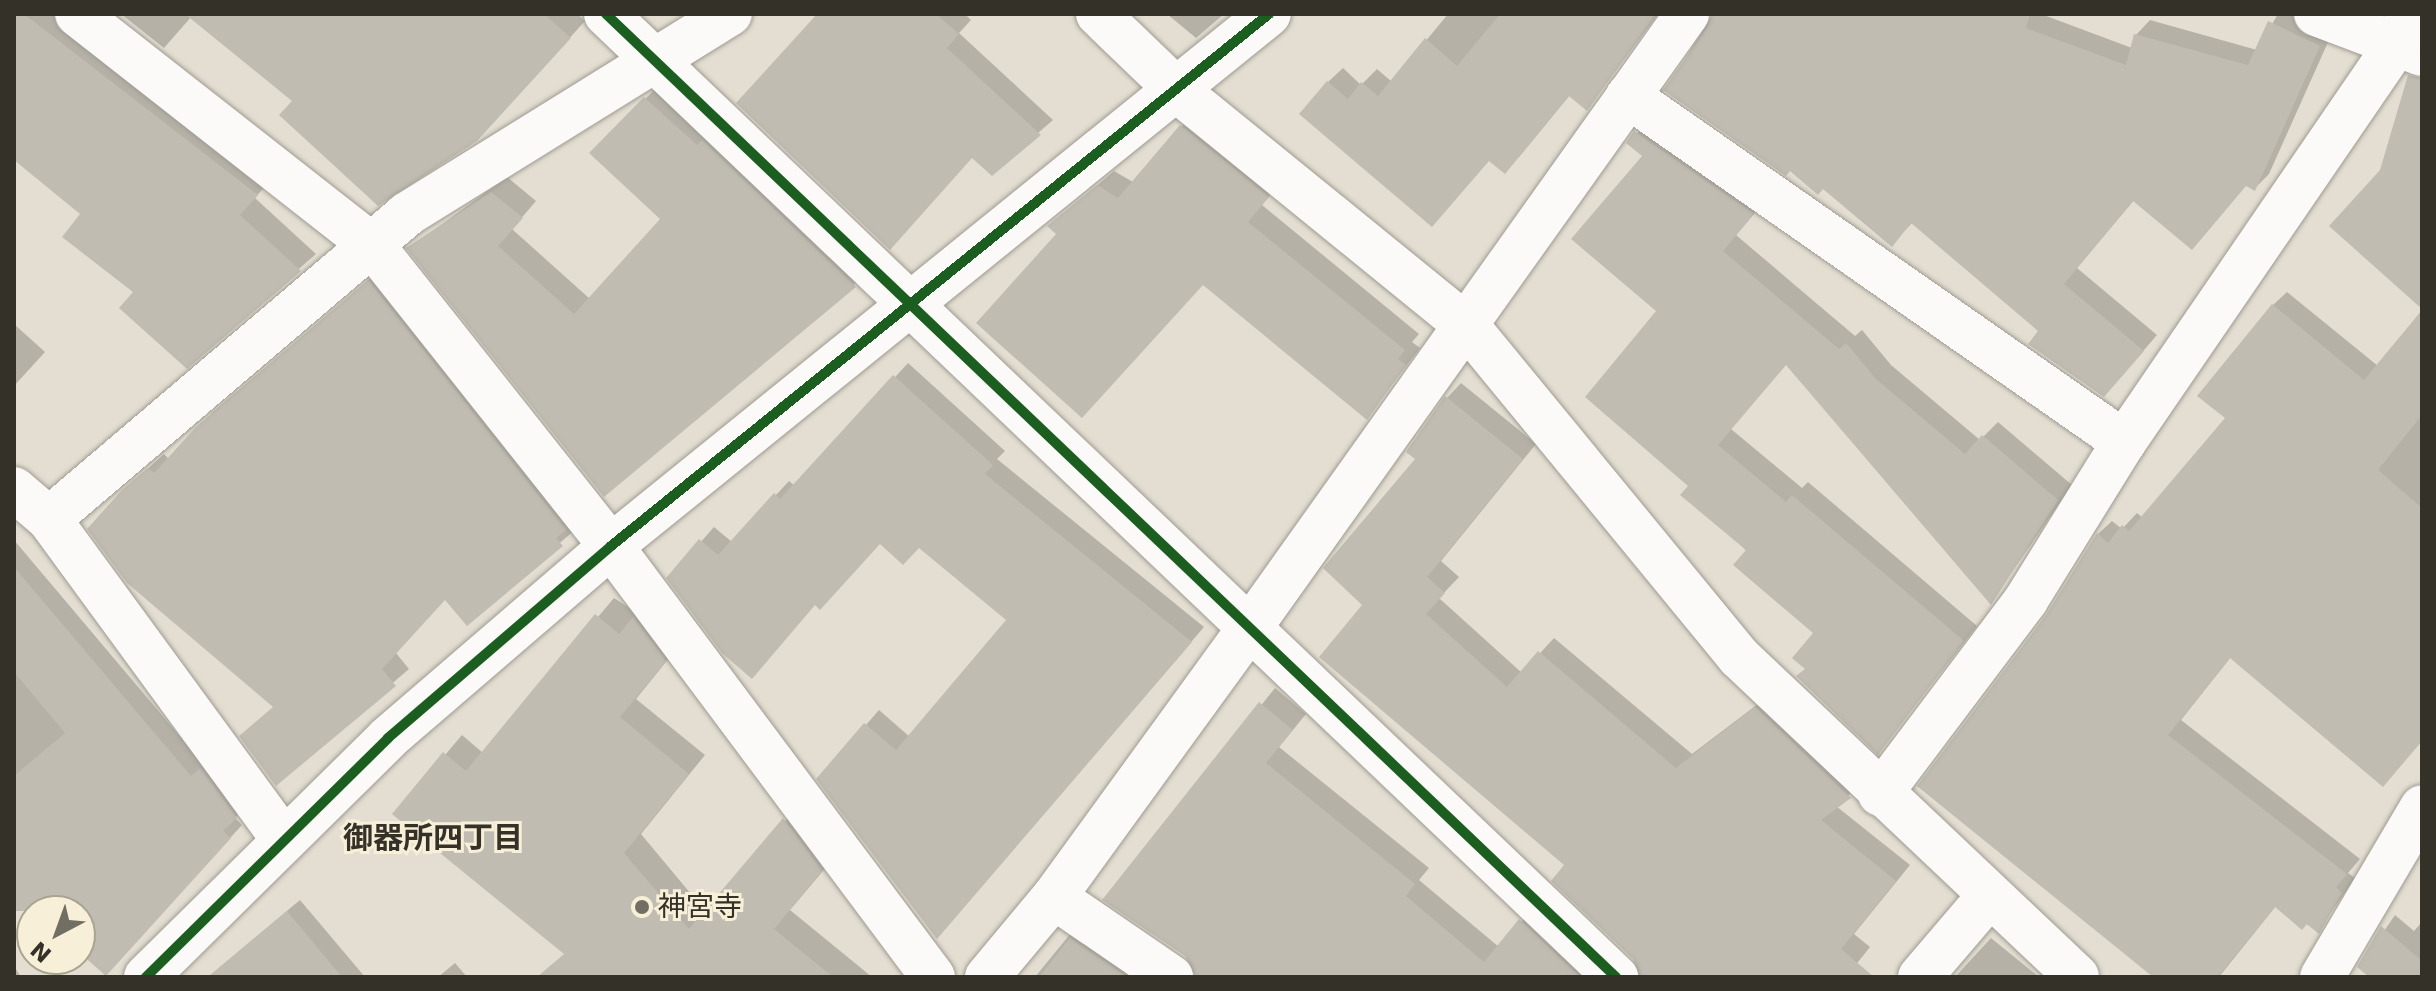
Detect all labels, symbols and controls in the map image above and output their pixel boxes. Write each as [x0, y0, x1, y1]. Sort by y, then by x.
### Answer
district label: 御器所四丁目 [343, 820, 523, 856]
place label: 神宮寺 [658, 890, 742, 924]
north arrow [16, 895, 96, 975]
marker: 神宮寺 [633, 898, 651, 916]
text: N [26, 937, 56, 967]

